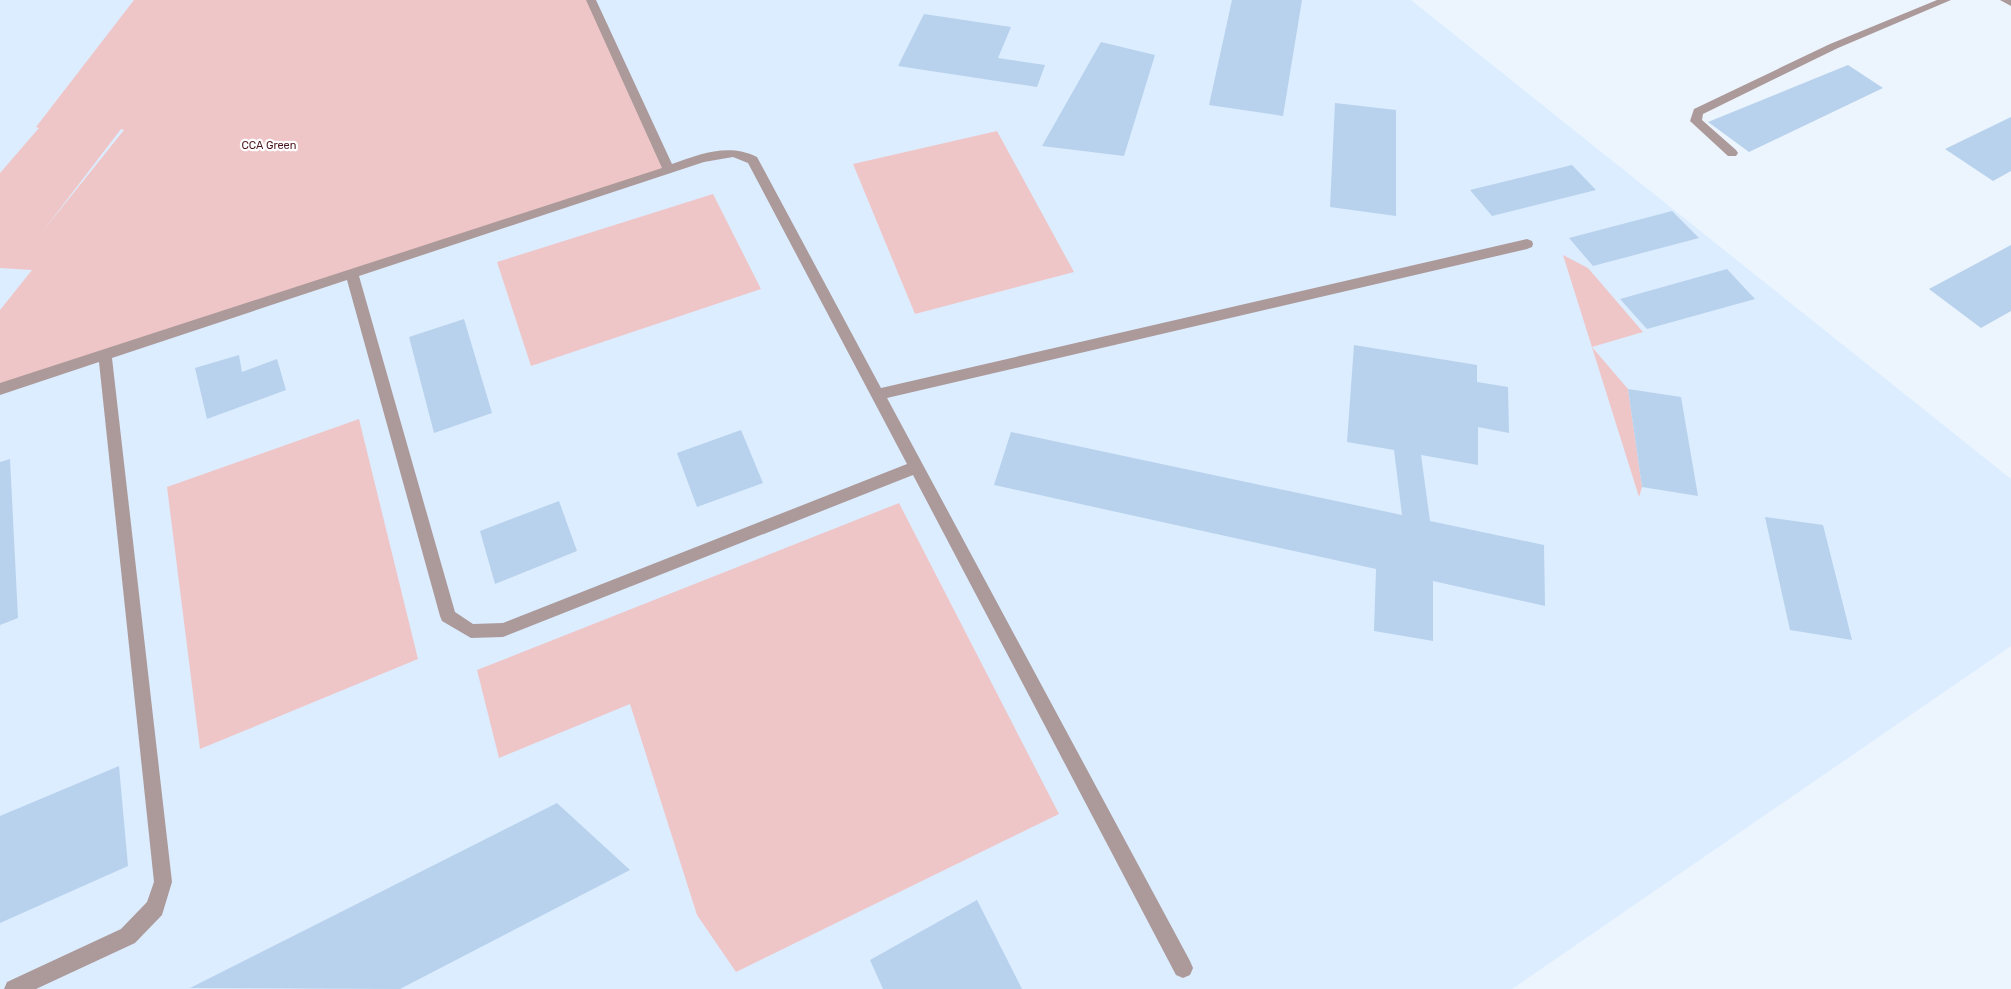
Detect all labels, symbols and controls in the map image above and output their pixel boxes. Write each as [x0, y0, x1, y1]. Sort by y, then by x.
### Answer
park label: CCA Green [242, 139, 296, 152]

